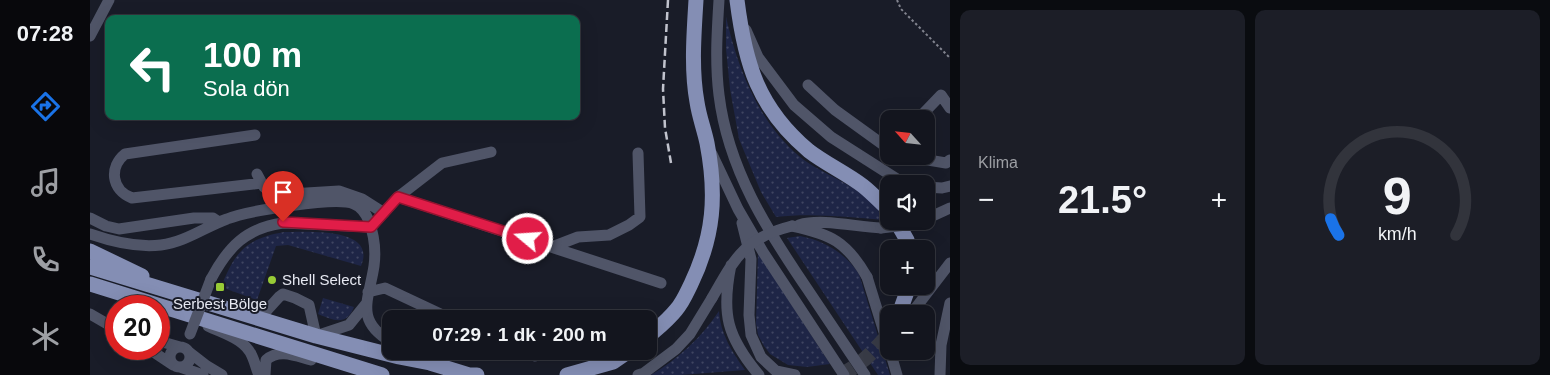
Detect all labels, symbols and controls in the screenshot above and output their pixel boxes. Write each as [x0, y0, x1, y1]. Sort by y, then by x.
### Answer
text: 07:28 [17, 21, 73, 46]
icon: left [120, 35, 185, 100]
text: 100 m [203, 35, 302, 74]
text: Sola dön [203, 76, 290, 101]
icon: directions [28, 89, 63, 124]
north arrow [880, 110, 935, 165]
map controls [880, 110, 935, 360]
text: Klima [978, 154, 1018, 171]
icon: music [28, 165, 63, 200]
text: 9 [1383, 167, 1412, 225]
pin [262, 171, 304, 222]
button: sound [880, 175, 935, 230]
icon: arrive [269, 178, 297, 206]
text: 21.5° [1058, 179, 1147, 221]
text: − [978, 184, 994, 215]
text: + [1211, 184, 1227, 215]
position arrow [501, 212, 553, 264]
text: km/h [1378, 224, 1417, 244]
button: + [880, 240, 935, 295]
icon: phone [28, 242, 63, 277]
place label: Shell Select [282, 271, 362, 288]
marker: Shell Select [266, 274, 278, 286]
marker: Serbest Bölge [214, 281, 226, 293]
speed limit sign: 20 [105, 295, 170, 360]
place label: Serbest Bölge [173, 295, 267, 312]
button: − [880, 305, 935, 360]
icon: climate [28, 319, 63, 354]
text: 07:29 · 1 dk · 200 m [432, 324, 607, 345]

